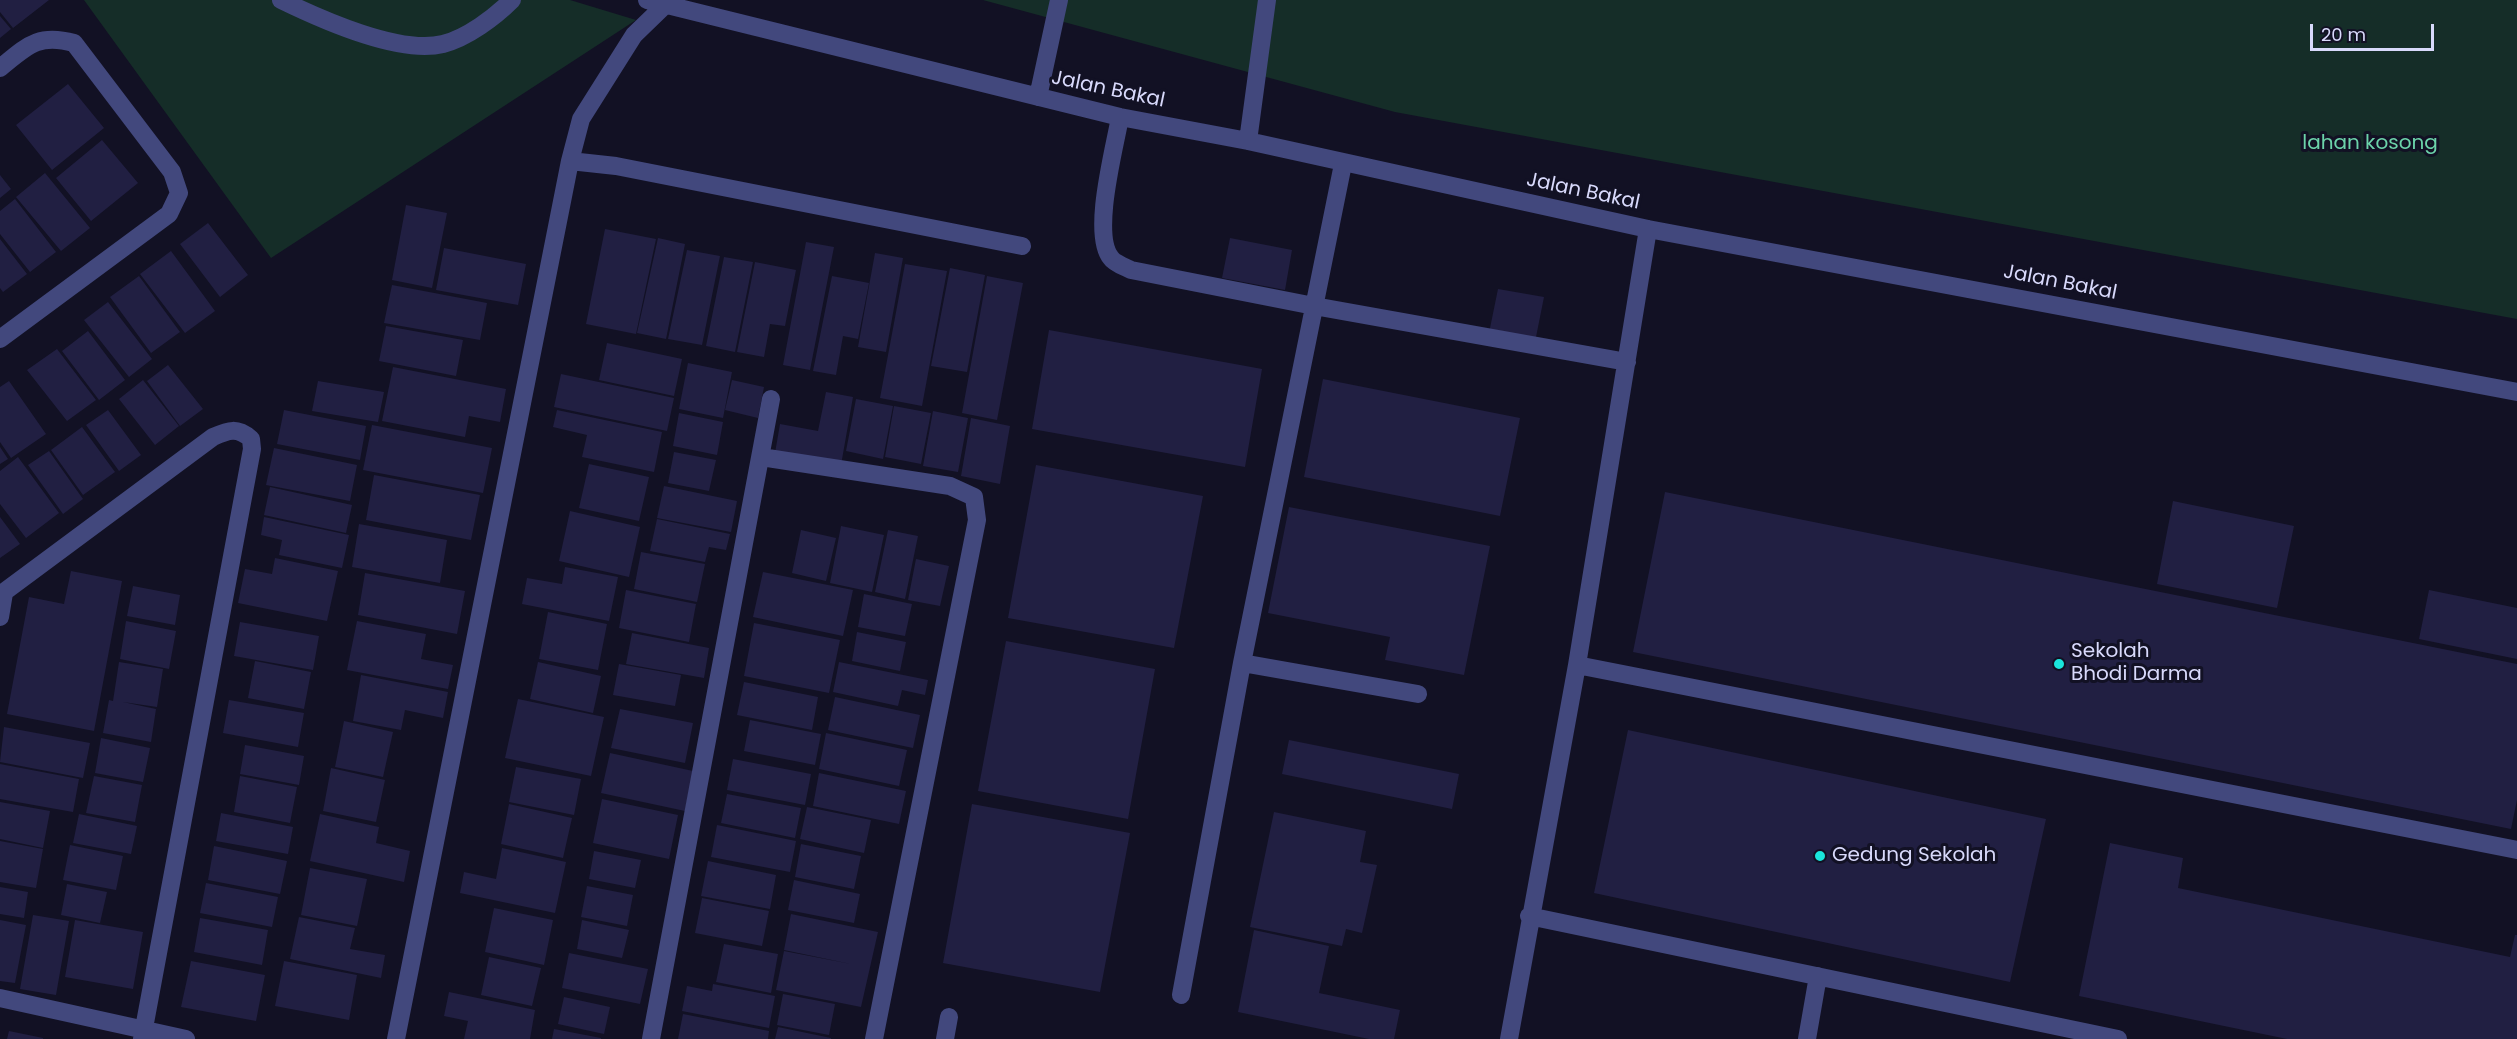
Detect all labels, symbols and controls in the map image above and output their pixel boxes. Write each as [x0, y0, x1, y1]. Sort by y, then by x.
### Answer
scale bar [2313, 12, 2438, 50]
text: 20 m [2321, 22, 2366, 47]
street label: Jalan Bakal [1049, 66, 1167, 114]
park label: lahan kosong [2302, 132, 2438, 156]
street label: Jalan Bakal [1524, 168, 1642, 216]
street label: Jalan Bakal [2001, 260, 2119, 306]
place label: Sekolah Bhodi Darma [2071, 640, 2202, 687]
marker: Sekolah Bhodi Darma [2052, 657, 2066, 671]
place label: Gedung Sekolah [1832, 844, 1996, 868]
marker: Gedung Sekolah [1813, 849, 1827, 863]

